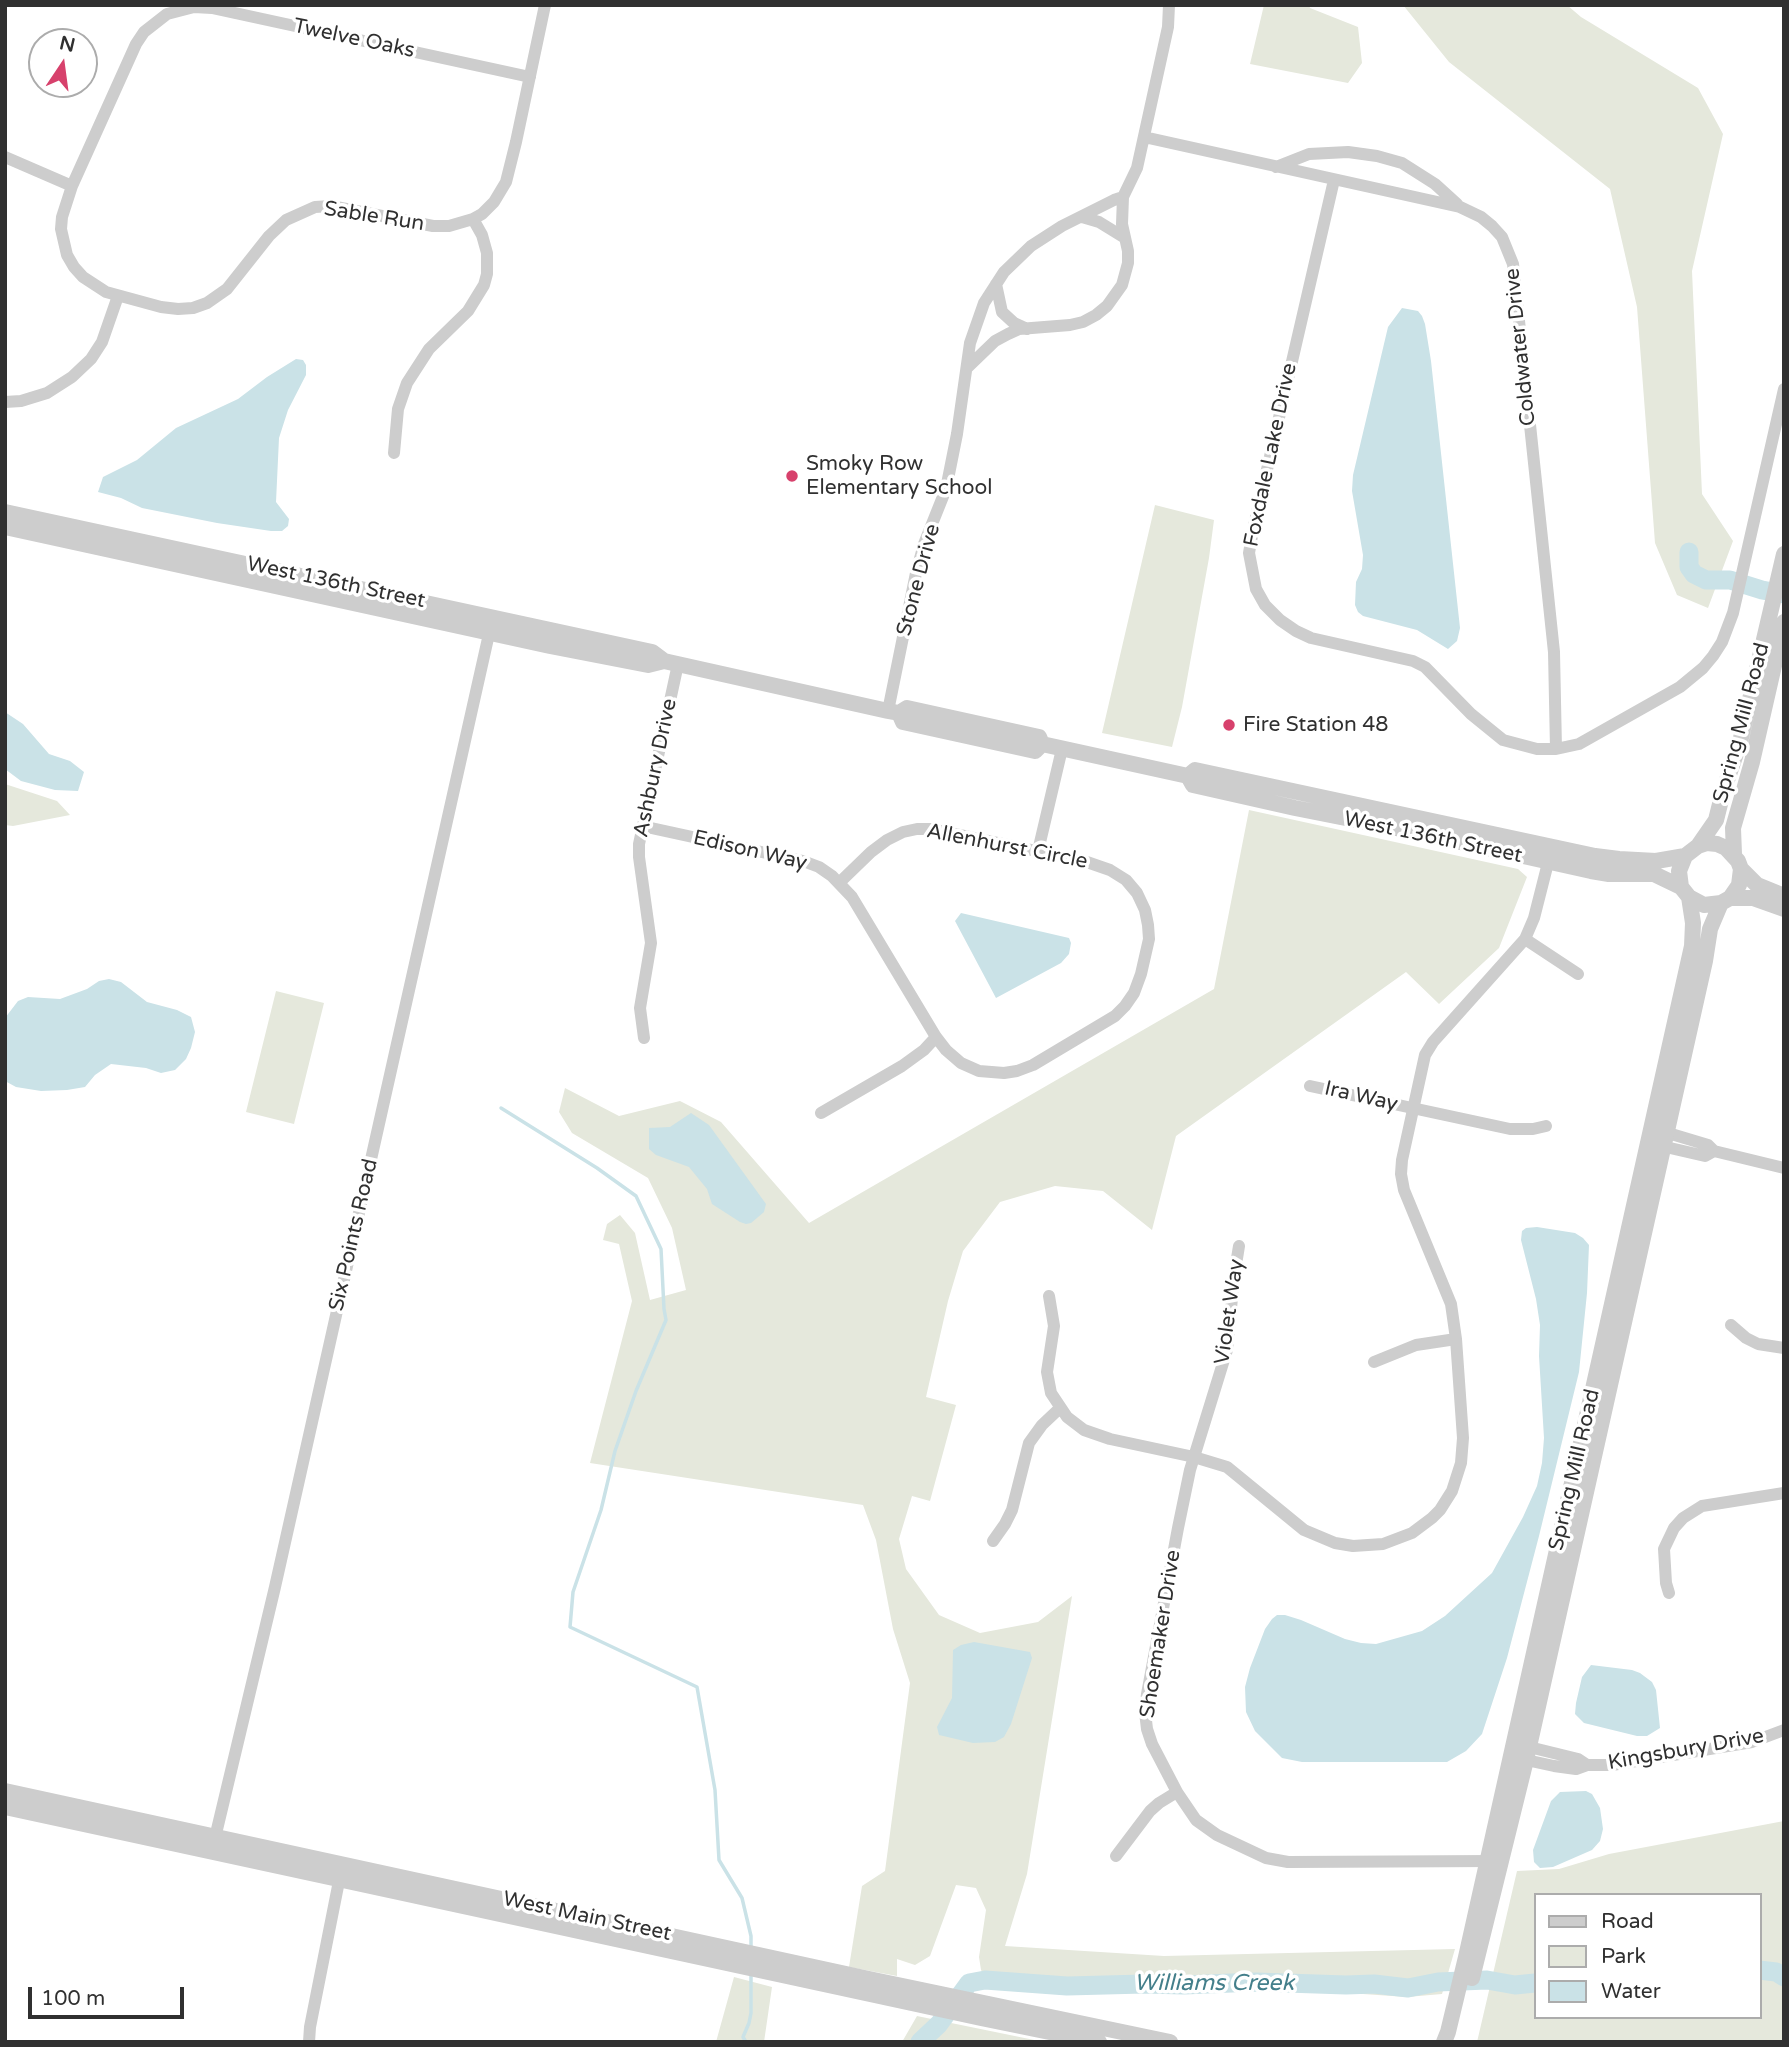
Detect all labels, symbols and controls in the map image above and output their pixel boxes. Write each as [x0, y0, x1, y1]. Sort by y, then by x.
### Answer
street label: Twelve Oaks [291, 14, 417, 64]
north arrow [28, 28, 98, 98]
text: N [57, 32, 77, 57]
street label: Sable Run [322, 197, 426, 237]
street label: Coldwater Drive [1500, 267, 1542, 427]
street label: Foxdale Lake Drive [1239, 361, 1303, 549]
place label: Smoky Row Elementary School [806, 451, 993, 501]
marker: Smoky Row Elementary School [784, 468, 800, 484]
street label: Stone Drive [892, 521, 946, 639]
street label: West 136th Street [245, 552, 427, 614]
street label: Spring Mill Road [1709, 640, 1775, 806]
street label: Ashbury Drive [629, 696, 683, 840]
place label: Fire Station 48 [1243, 712, 1389, 738]
marker: Fire Station 48 [1221, 717, 1237, 733]
street label: West 136th Street [1342, 807, 1524, 869]
street label: Allenhurst Circle [924, 819, 1090, 875]
street label: Edison Way [691, 826, 809, 876]
street label: Ira Way [1322, 1076, 1400, 1118]
street label: Six Points Road [324, 1156, 384, 1314]
street label: Violet Way [1210, 1258, 1250, 1366]
street label: Spring Mill Road [1544, 1387, 1606, 1553]
street label: Shoemaker Drive [1135, 1548, 1187, 1720]
street label: Kingsbury Drive [1606, 1724, 1766, 1776]
street label: West Main Street [501, 1887, 673, 1947]
legend [1534, 1893, 1761, 2019]
text: Road [1601, 1909, 1654, 1934]
text: Park [1601, 1944, 1646, 1969]
water label: Williams Creek [1134, 1970, 1294, 1998]
scale bar [32, 1974, 187, 2018]
text: Water [1601, 1979, 1661, 2004]
text: 100 m [41, 1986, 105, 2011]

